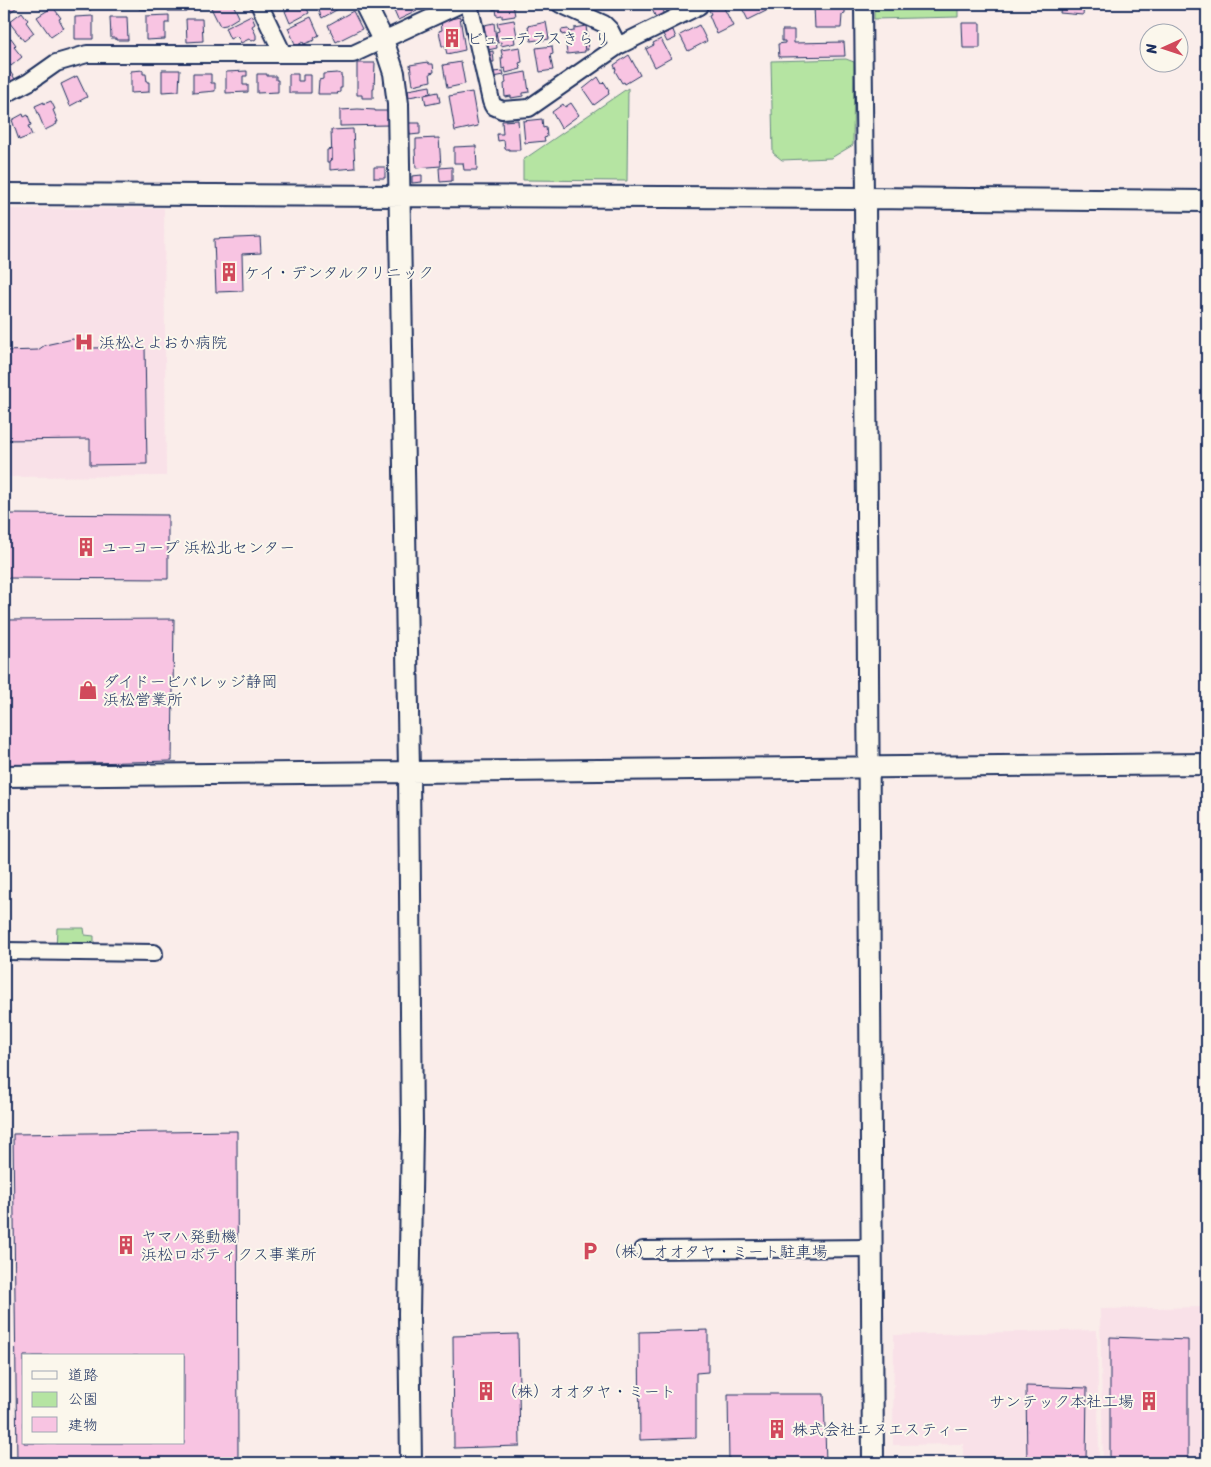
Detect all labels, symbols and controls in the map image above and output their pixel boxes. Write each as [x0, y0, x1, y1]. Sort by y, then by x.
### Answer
north arrow [1138, 22, 1188, 72]
place label: ビューテラスきらり [467, 24, 610, 53]
building icon: ビューテラスきらり [441, 27, 463, 49]
text: N [1139, 43, 1164, 55]
place label: ケイ・デンタルクリニック [244, 258, 434, 287]
building icon: ケイ・デンタルクリニック [218, 261, 240, 283]
place label: 浜松とよおか病院 [99, 328, 227, 357]
hospital icon: 浜松とよおか病院 [73, 331, 95, 353]
place label: ユーコープ 浜松北センター [101, 533, 295, 562]
building icon: ユーコープ 浜松北センター [75, 536, 97, 558]
place label: ダイドービバレッジ静岡 浜松営業所 [103, 667, 277, 714]
shop icon: ダイドービバレッジ静岡 浜松営業所 [77, 679, 99, 701]
place label: ヤマハ発動機 浜松ロボティクス事業所 [141, 1222, 317, 1269]
building icon: ヤマハ発動機 浜松ロボティクス事業所 [115, 1234, 137, 1256]
place label: （株）オオタヤ・ミート駐車場 [605, 1237, 828, 1266]
parking icon: （株）オオタヤ・ミート駐車場 [579, 1240, 601, 1262]
legend [22, 1354, 185, 1444]
text: 道路 [68, 1362, 98, 1388]
place label: （株）オオタヤ・ミート [501, 1377, 676, 1406]
building icon: （株）オオタヤ・ミート [475, 1380, 497, 1402]
text: 公園 [68, 1386, 98, 1412]
place label: サンテック本社工場 [989, 1387, 1134, 1416]
building icon: サンテック本社工場 [1138, 1390, 1160, 1412]
text: 建物 [68, 1412, 98, 1438]
place label: 株式会社エヌエスティー [792, 1415, 969, 1444]
building icon: 株式会社エヌエスティー [766, 1418, 788, 1440]

